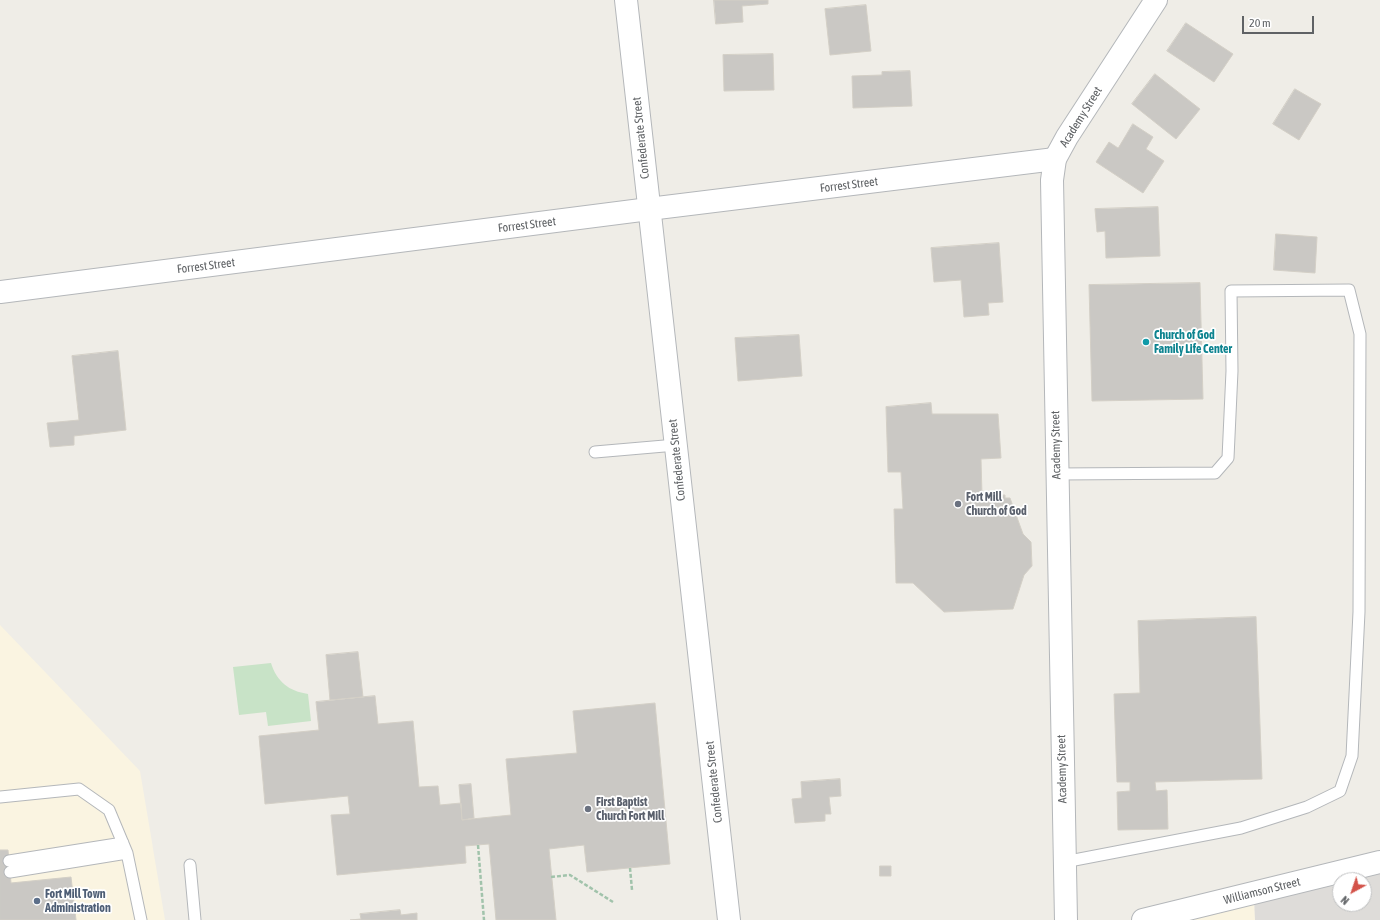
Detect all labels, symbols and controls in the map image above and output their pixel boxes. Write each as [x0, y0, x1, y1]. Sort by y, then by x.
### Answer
scale bar [1244, 8, 1316, 34]
text: 20 m [1249, 16, 1271, 30]
street label: Academy Street [1057, 84, 1105, 150]
street label: Confederate Street [630, 96, 652, 180]
street label: Forrest Street [819, 174, 879, 196]
street label: Forrest Street [497, 214, 557, 236]
street label: Forrest Street [176, 255, 236, 277]
place label: Church of God Family Life Center [1154, 328, 1232, 356]
marker: Church of God Family Life Center [1141, 337, 1151, 347]
street label: Academy Street [1048, 411, 1064, 479]
street label: Confederate Street [666, 418, 688, 502]
place label: Fort Mill Church of God [966, 490, 1027, 518]
marker: Fort Mill Church of God [953, 499, 963, 509]
street label: Academy Street [1054, 735, 1070, 803]
street label: Confederate Street [703, 740, 725, 824]
place label: First Baptist Church Fort Mill [596, 795, 664, 823]
marker: First Baptist Church Fort Mill [583, 804, 593, 814]
north arrow [1332, 872, 1372, 912]
street label: Williamson Street [1222, 875, 1302, 907]
place label: Fort Mill Town Administration [45, 887, 111, 915]
text: N [1339, 894, 1351, 907]
marker: Fort Mill Town Administration [32, 896, 42, 906]

